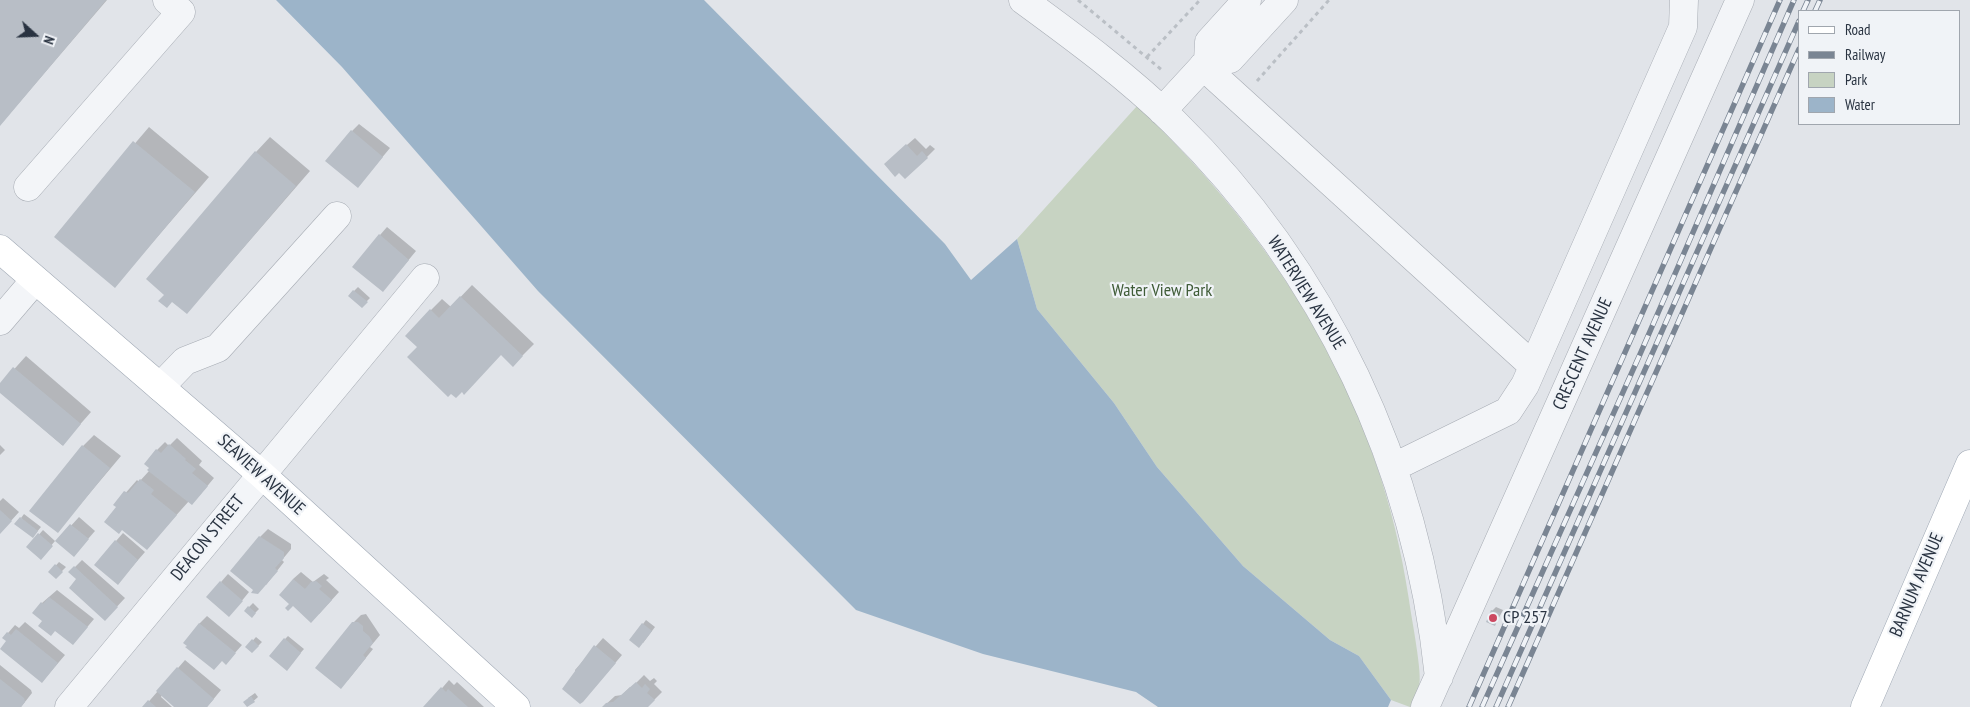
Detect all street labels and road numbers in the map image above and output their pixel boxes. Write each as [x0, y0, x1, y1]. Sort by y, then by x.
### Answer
street label: WATERVIEW AVENUE [1262, 232, 1350, 354]
street label: CRESCENT AVENUE [1549, 295, 1617, 413]
street label: SEAVIEW AVENUE [213, 430, 309, 520]
street label: DEACON STREET [167, 491, 249, 585]
street label: BARNUM AVENUE [1885, 530, 1949, 640]

